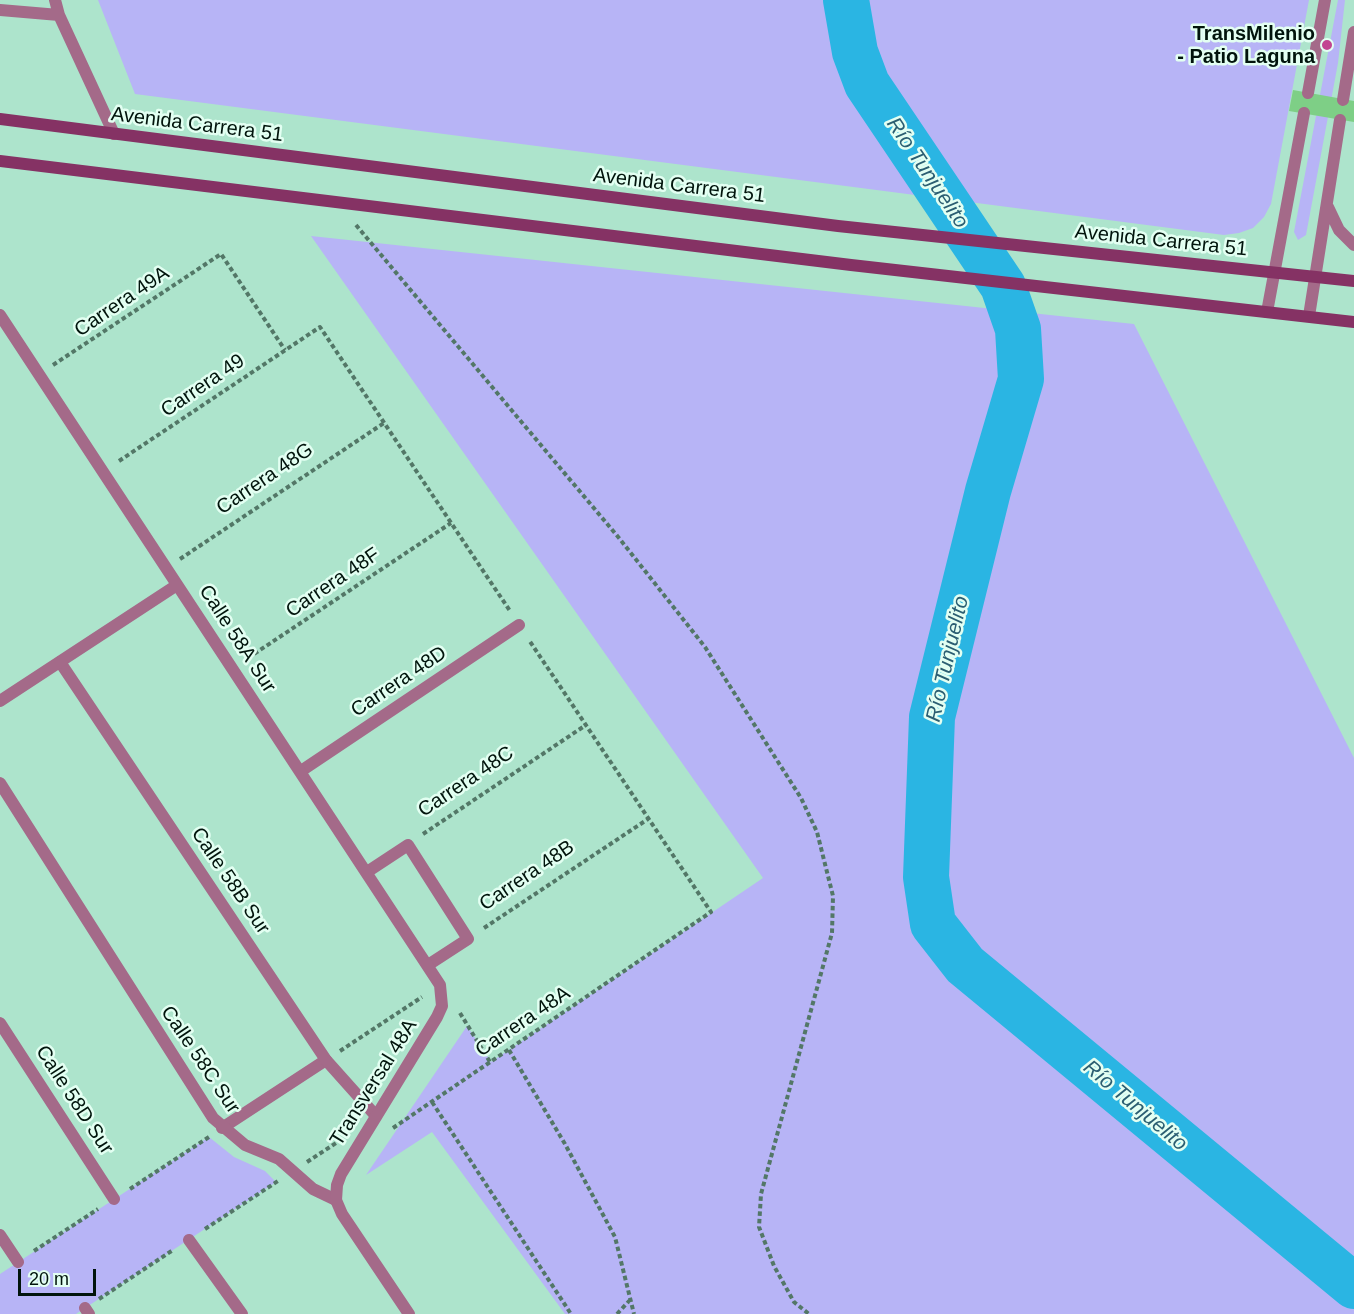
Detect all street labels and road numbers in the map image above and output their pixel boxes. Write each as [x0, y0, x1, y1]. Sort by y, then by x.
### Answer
street label: Avenida Carrera 51 [110, 103, 284, 147]
street label: Avenida Carrera 51 [592, 164, 766, 208]
street label: Avenida Carrera 51 [1074, 220, 1248, 262]
street label: Carrera 49A [70, 262, 174, 342]
street label: Carrera 49 [157, 349, 249, 423]
street label: Carrera 48G [212, 438, 318, 520]
street label: Carrera 48F [282, 543, 384, 623]
street label: Calle 58A Sur [193, 581, 281, 697]
street label: Carrera 48D [347, 641, 451, 723]
street label: Carrera 48C [414, 741, 518, 823]
street label: Calle 58B Sur [186, 823, 274, 939]
street label: Carrera 48B [475, 836, 579, 916]
street label: Carrera 48A [471, 982, 575, 1062]
street label: Calle 58C Sur [155, 1002, 245, 1118]
street label: Transversal 48A [325, 1015, 423, 1151]
street label: Calle 58D Sur [30, 1041, 118, 1159]

